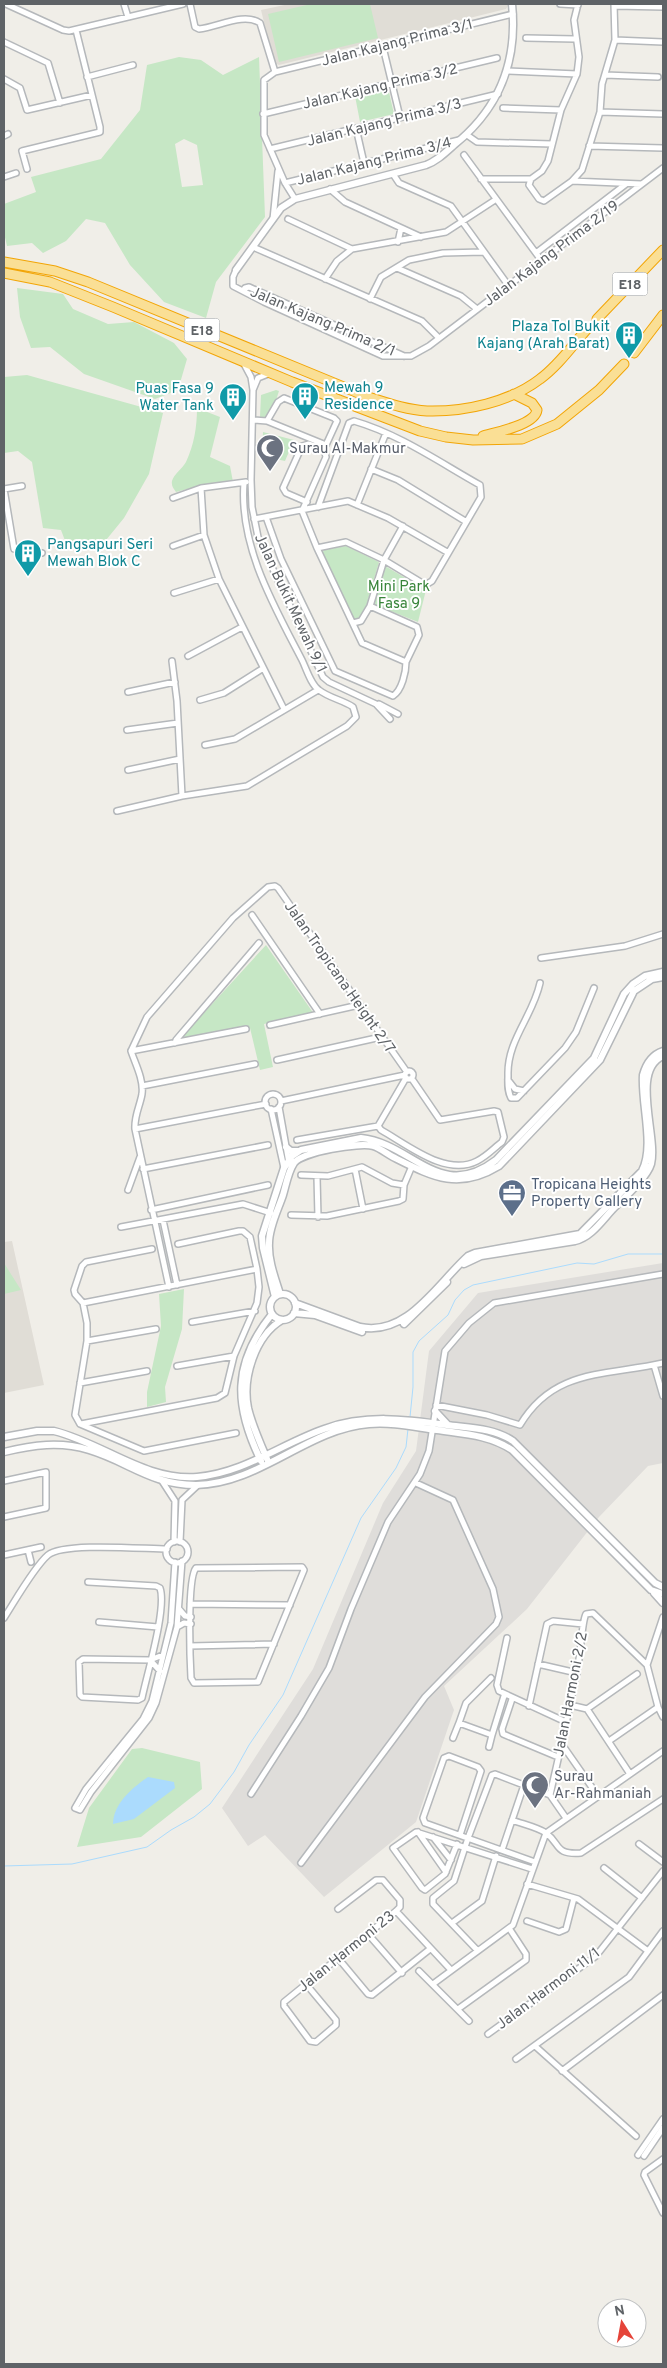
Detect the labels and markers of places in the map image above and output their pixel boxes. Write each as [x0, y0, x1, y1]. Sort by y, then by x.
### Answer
place label: Plaza Tol Bukit Kajang (Arah Barat) [477, 318, 610, 354]
building icon: Plaza Tol Bukit Kajang (Arah Barat) [614, 320, 644, 359]
place label: Mewah 9 Residence [324, 379, 393, 415]
place label: Puas Fasa 9 Water Tank [135, 380, 214, 416]
building icon: Mewah 9 Residence [290, 381, 320, 420]
building icon: Puas Fasa 9 Water Tank [218, 382, 248, 421]
mosque icon: Surau Al-Makmur [255, 433, 285, 472]
place label: Surau Al-Makmur [289, 440, 406, 459]
place label: Pangsapuri Seri Mewah Blok C [47, 536, 153, 572]
building icon: Pangsapuri Seri Mewah Blok C [13, 538, 43, 577]
place label: Tropicana Heights Property Gallery [531, 1176, 652, 1212]
office icon: Tropicana Heights Property Gallery [497, 1178, 527, 1217]
place label: Surau Ar-Rahmaniah [554, 1768, 651, 1804]
mosque icon: Surau Ar-Rahmaniah [520, 1770, 550, 1809]

